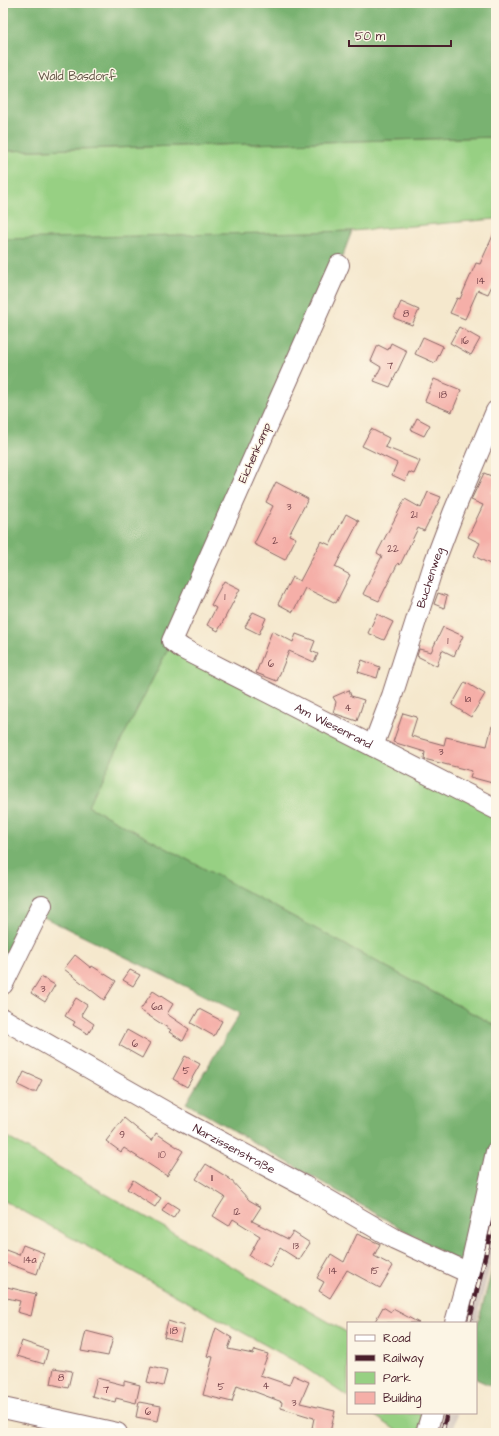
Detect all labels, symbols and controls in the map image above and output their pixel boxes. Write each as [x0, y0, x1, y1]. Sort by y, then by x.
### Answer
scale bar [349, 22, 451, 48]
text: 50 m [355, 28, 386, 45]
park label: Wald Basdorf [38, 68, 117, 85]
house number: 14 [477, 274, 485, 288]
house number: 8 [403, 307, 410, 321]
house number: 16 [461, 334, 469, 348]
house number: 7 [387, 359, 393, 373]
house number: 18 [439, 388, 447, 402]
street label: Eichenkamp [234, 420, 276, 486]
house number: 3 [286, 500, 292, 514]
house number: 21 [410, 508, 418, 522]
house number: 2 [272, 534, 278, 548]
house number: 22 [387, 542, 399, 556]
street label: Buchenweg [412, 545, 449, 610]
house number: 1 [224, 590, 226, 604]
house number: 1 [447, 634, 449, 648]
house number: 6 [268, 657, 275, 671]
house number: 1a [465, 692, 471, 706]
street label: Am Wiesenrand [292, 699, 375, 753]
house number: 4 [345, 701, 352, 715]
house number: 3 [438, 745, 444, 759]
house number: 3 [40, 982, 46, 996]
house number: 6a [151, 1000, 163, 1014]
house number: 6 [132, 1037, 139, 1051]
house number: 5 [182, 1064, 190, 1078]
street label: Narzissenstraße [190, 1120, 279, 1178]
house number: 9 [119, 1128, 125, 1142]
house number: 10 [158, 1148, 166, 1162]
house number: 11 [211, 1171, 214, 1185]
house number: 12 [233, 1205, 241, 1219]
house number: 13 [293, 1239, 299, 1253]
house number: 14a [23, 1253, 37, 1267]
house number: 14 [329, 1264, 337, 1278]
house number: 15 [371, 1264, 379, 1278]
legend [347, 1322, 477, 1414]
house number: 18 [170, 1324, 178, 1338]
text: Road [383, 1330, 411, 1347]
text: Railway [383, 1350, 424, 1368]
text: Park [383, 1370, 411, 1387]
house number: 8 [58, 1371, 65, 1385]
house number: 4 [263, 1379, 270, 1393]
house number: 5 [217, 1380, 225, 1394]
house number: 7 [103, 1383, 109, 1397]
text: Building [383, 1390, 421, 1408]
house number: 3 [291, 1396, 297, 1410]
house number: 6 [145, 1405, 152, 1419]

